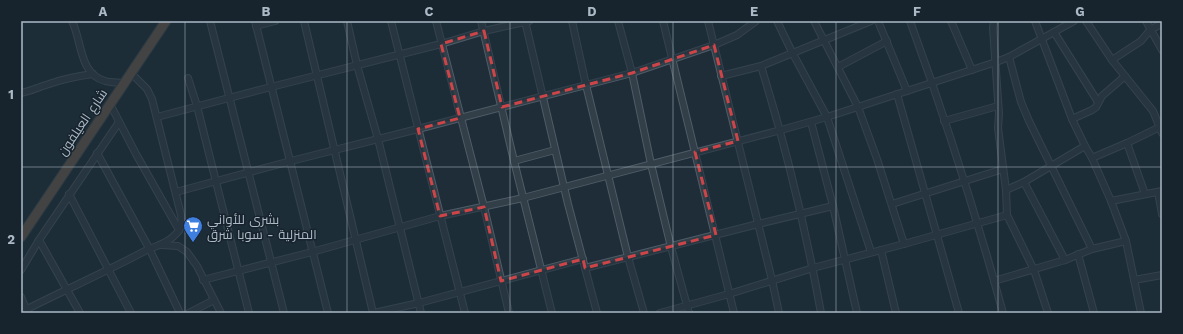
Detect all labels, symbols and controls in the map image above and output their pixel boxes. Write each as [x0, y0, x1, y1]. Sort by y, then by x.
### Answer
text: A [99, 4, 108, 19]
text: B [262, 4, 271, 19]
text: C [425, 4, 434, 19]
text: D [587, 4, 597, 19]
text: E [750, 4, 758, 19]
text: F [913, 4, 921, 19]
text: G [1075, 4, 1085, 19]
street label: شارع العيلفون [55, 86, 111, 159]
text: 1 [8, 87, 14, 102]
place label: بشرى للأواني المنزلية - سوبا شرق [207, 212, 317, 242]
supermarket icon: بشرى للأواني المنزلية - سوبا شرق [182, 215, 204, 243]
text: 2 [7, 232, 15, 247]

